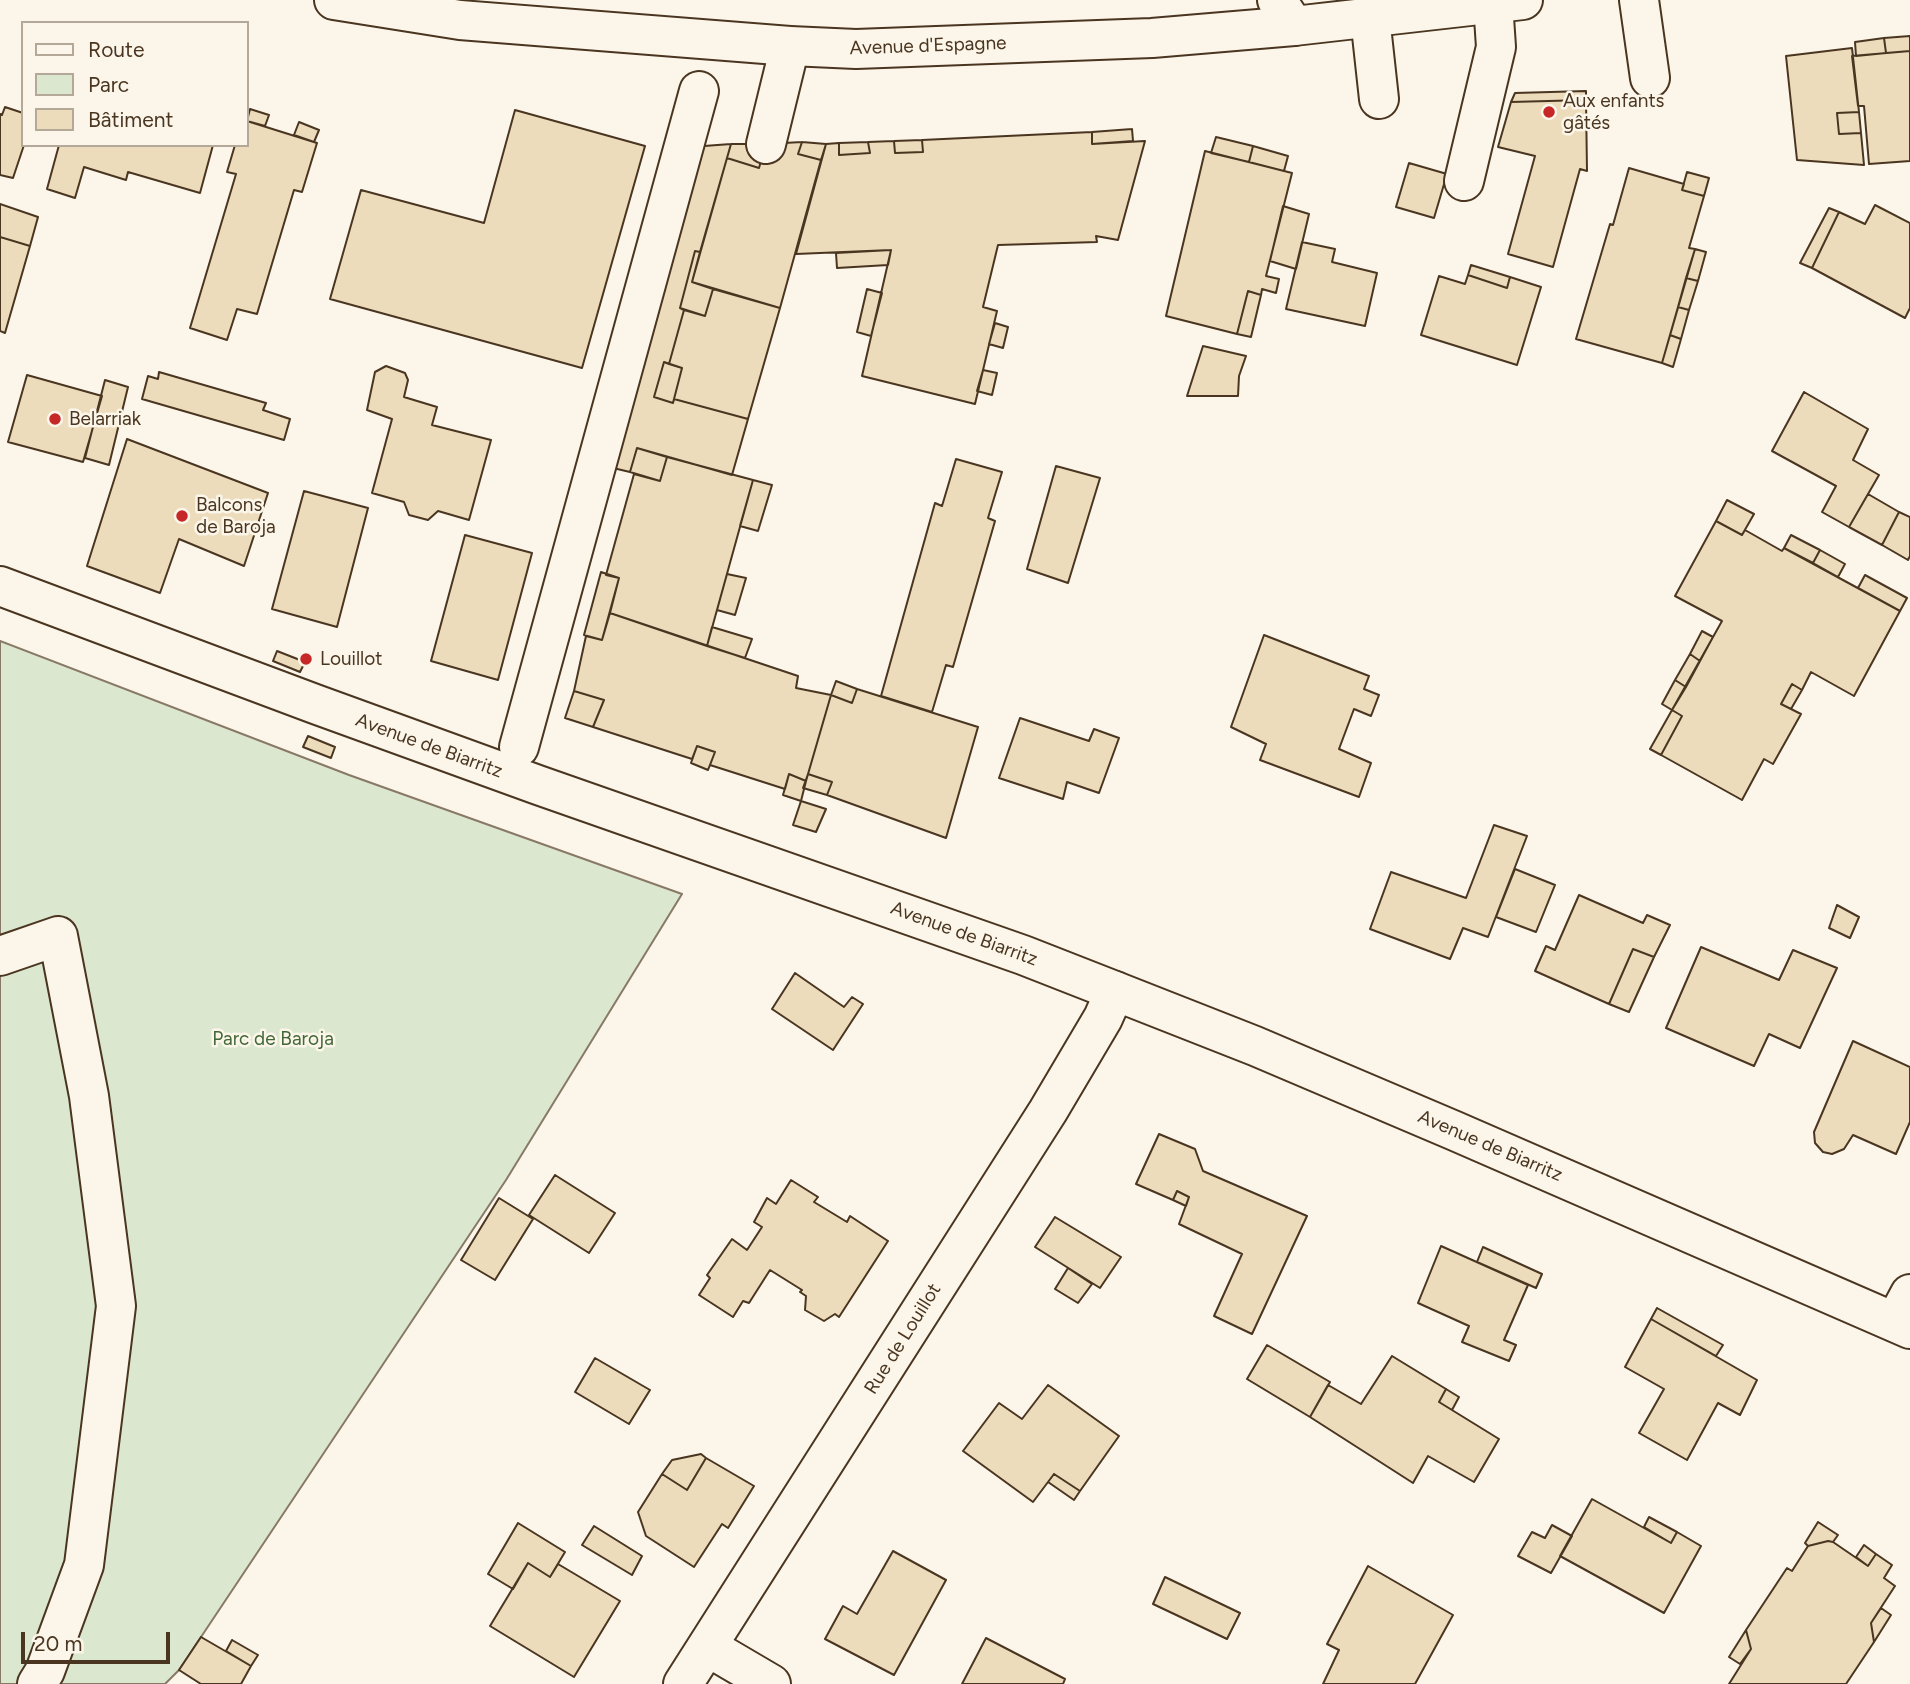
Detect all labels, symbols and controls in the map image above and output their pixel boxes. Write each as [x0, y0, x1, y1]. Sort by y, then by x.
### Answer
legend [21, 21, 248, 147]
street label: Avenue d'Espagne [849, 32, 1007, 60]
text: Route [88, 37, 144, 62]
text: Parc [88, 72, 129, 97]
place label: Aux enfants gâtés [1563, 90, 1664, 134]
marker: Aux enfants gâtés [1541, 104, 1557, 120]
text: Bâtiment [88, 107, 173, 132]
place label: Belarriak [69, 408, 141, 430]
marker: Belarriak [47, 411, 63, 427]
place label: Balcons de Baroja [196, 494, 276, 538]
marker: Balcons de Baroja [174, 508, 190, 524]
place label: Louillot [320, 648, 382, 670]
marker: Louillot [298, 651, 314, 667]
street label: Avenue de Biarritz [352, 709, 506, 783]
street label: Avenue de Biarritz [887, 897, 1041, 971]
park label: Parc de Baroja [212, 1028, 334, 1050]
street label: Avenue de Biarritz [1414, 1105, 1566, 1187]
street label: Rue de Louillot [860, 1279, 946, 1399]
scale bar [24, 1618, 173, 1662]
text: 20 m [34, 1631, 82, 1656]

